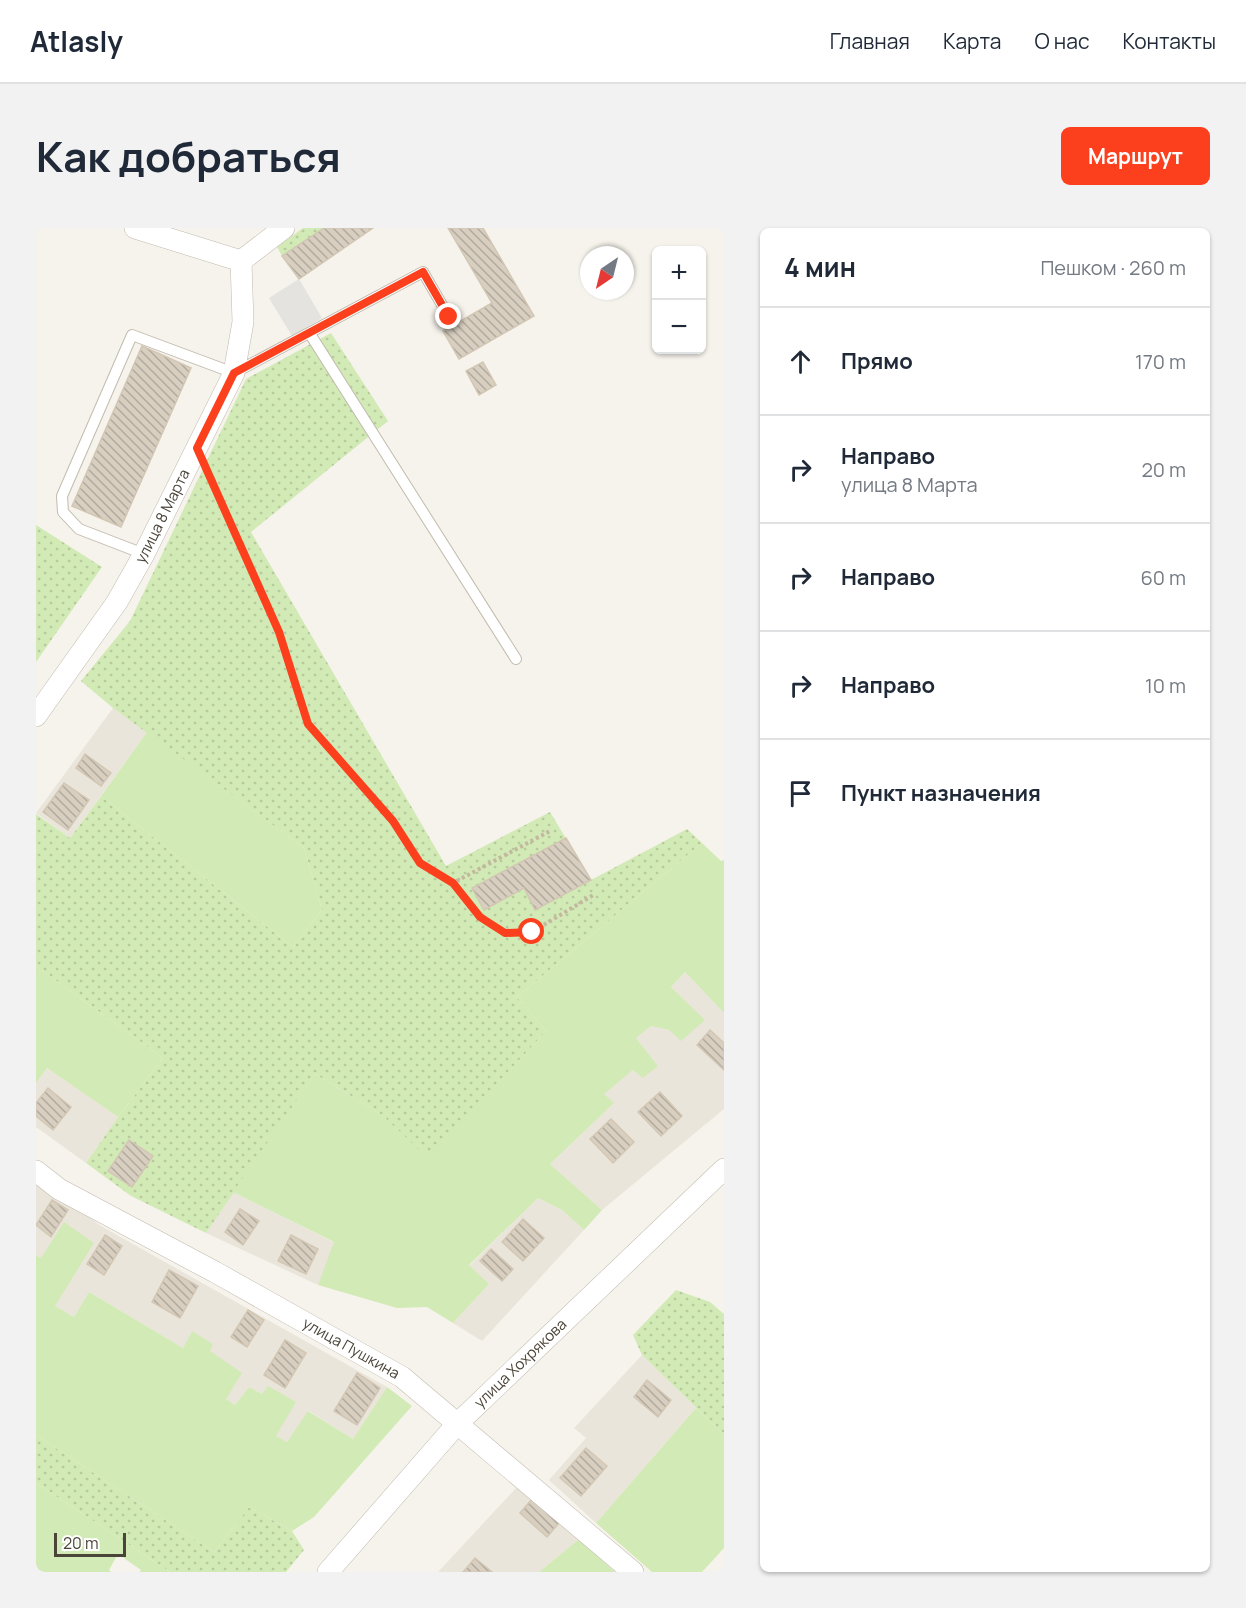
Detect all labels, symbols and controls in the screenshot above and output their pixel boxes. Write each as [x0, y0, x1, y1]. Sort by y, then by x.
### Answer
text: Atlasly [30, 22, 123, 60]
text: Главная [830, 27, 910, 55]
text: Карта [943, 27, 1001, 55]
text: О нас [1034, 27, 1090, 55]
text: Контакты [1123, 27, 1216, 55]
text: Как добраться [36, 127, 341, 185]
button: Маршрут [1061, 127, 1210, 185]
north arrow [580, 246, 634, 300]
map controls [652, 246, 706, 354]
button: + [652, 246, 706, 300]
text: 4 мин [784, 249, 856, 285]
text: Пешком · 260 m [1040, 254, 1186, 281]
button: − [652, 300, 706, 354]
route end [435, 303, 461, 329]
icon: ahead [784, 345, 817, 378]
text: Прямо [841, 346, 913, 376]
text: 170 m [1135, 348, 1186, 375]
text: Направо [841, 441, 935, 471]
icon: right [784, 453, 817, 486]
text: 20 m [1141, 456, 1186, 483]
street label: улица 8 Марта [130, 465, 195, 567]
text: улица 8 Марта [841, 471, 978, 498]
icon: right [784, 561, 817, 594]
text: Направо [841, 562, 935, 592]
text: 60 m [1140, 564, 1186, 591]
icon: right [784, 669, 817, 702]
text: Направо [841, 670, 935, 700]
text: 10 m [1145, 672, 1186, 699]
icon: arrive [784, 777, 817, 810]
text: Пункт назначения [841, 778, 1041, 808]
route start [518, 918, 544, 944]
street label: улица Пушкина [299, 1312, 404, 1384]
street label: улица Хохрякова [469, 1314, 571, 1412]
scale bar [54, 1530, 126, 1558]
text: 20 m [63, 1532, 99, 1554]

